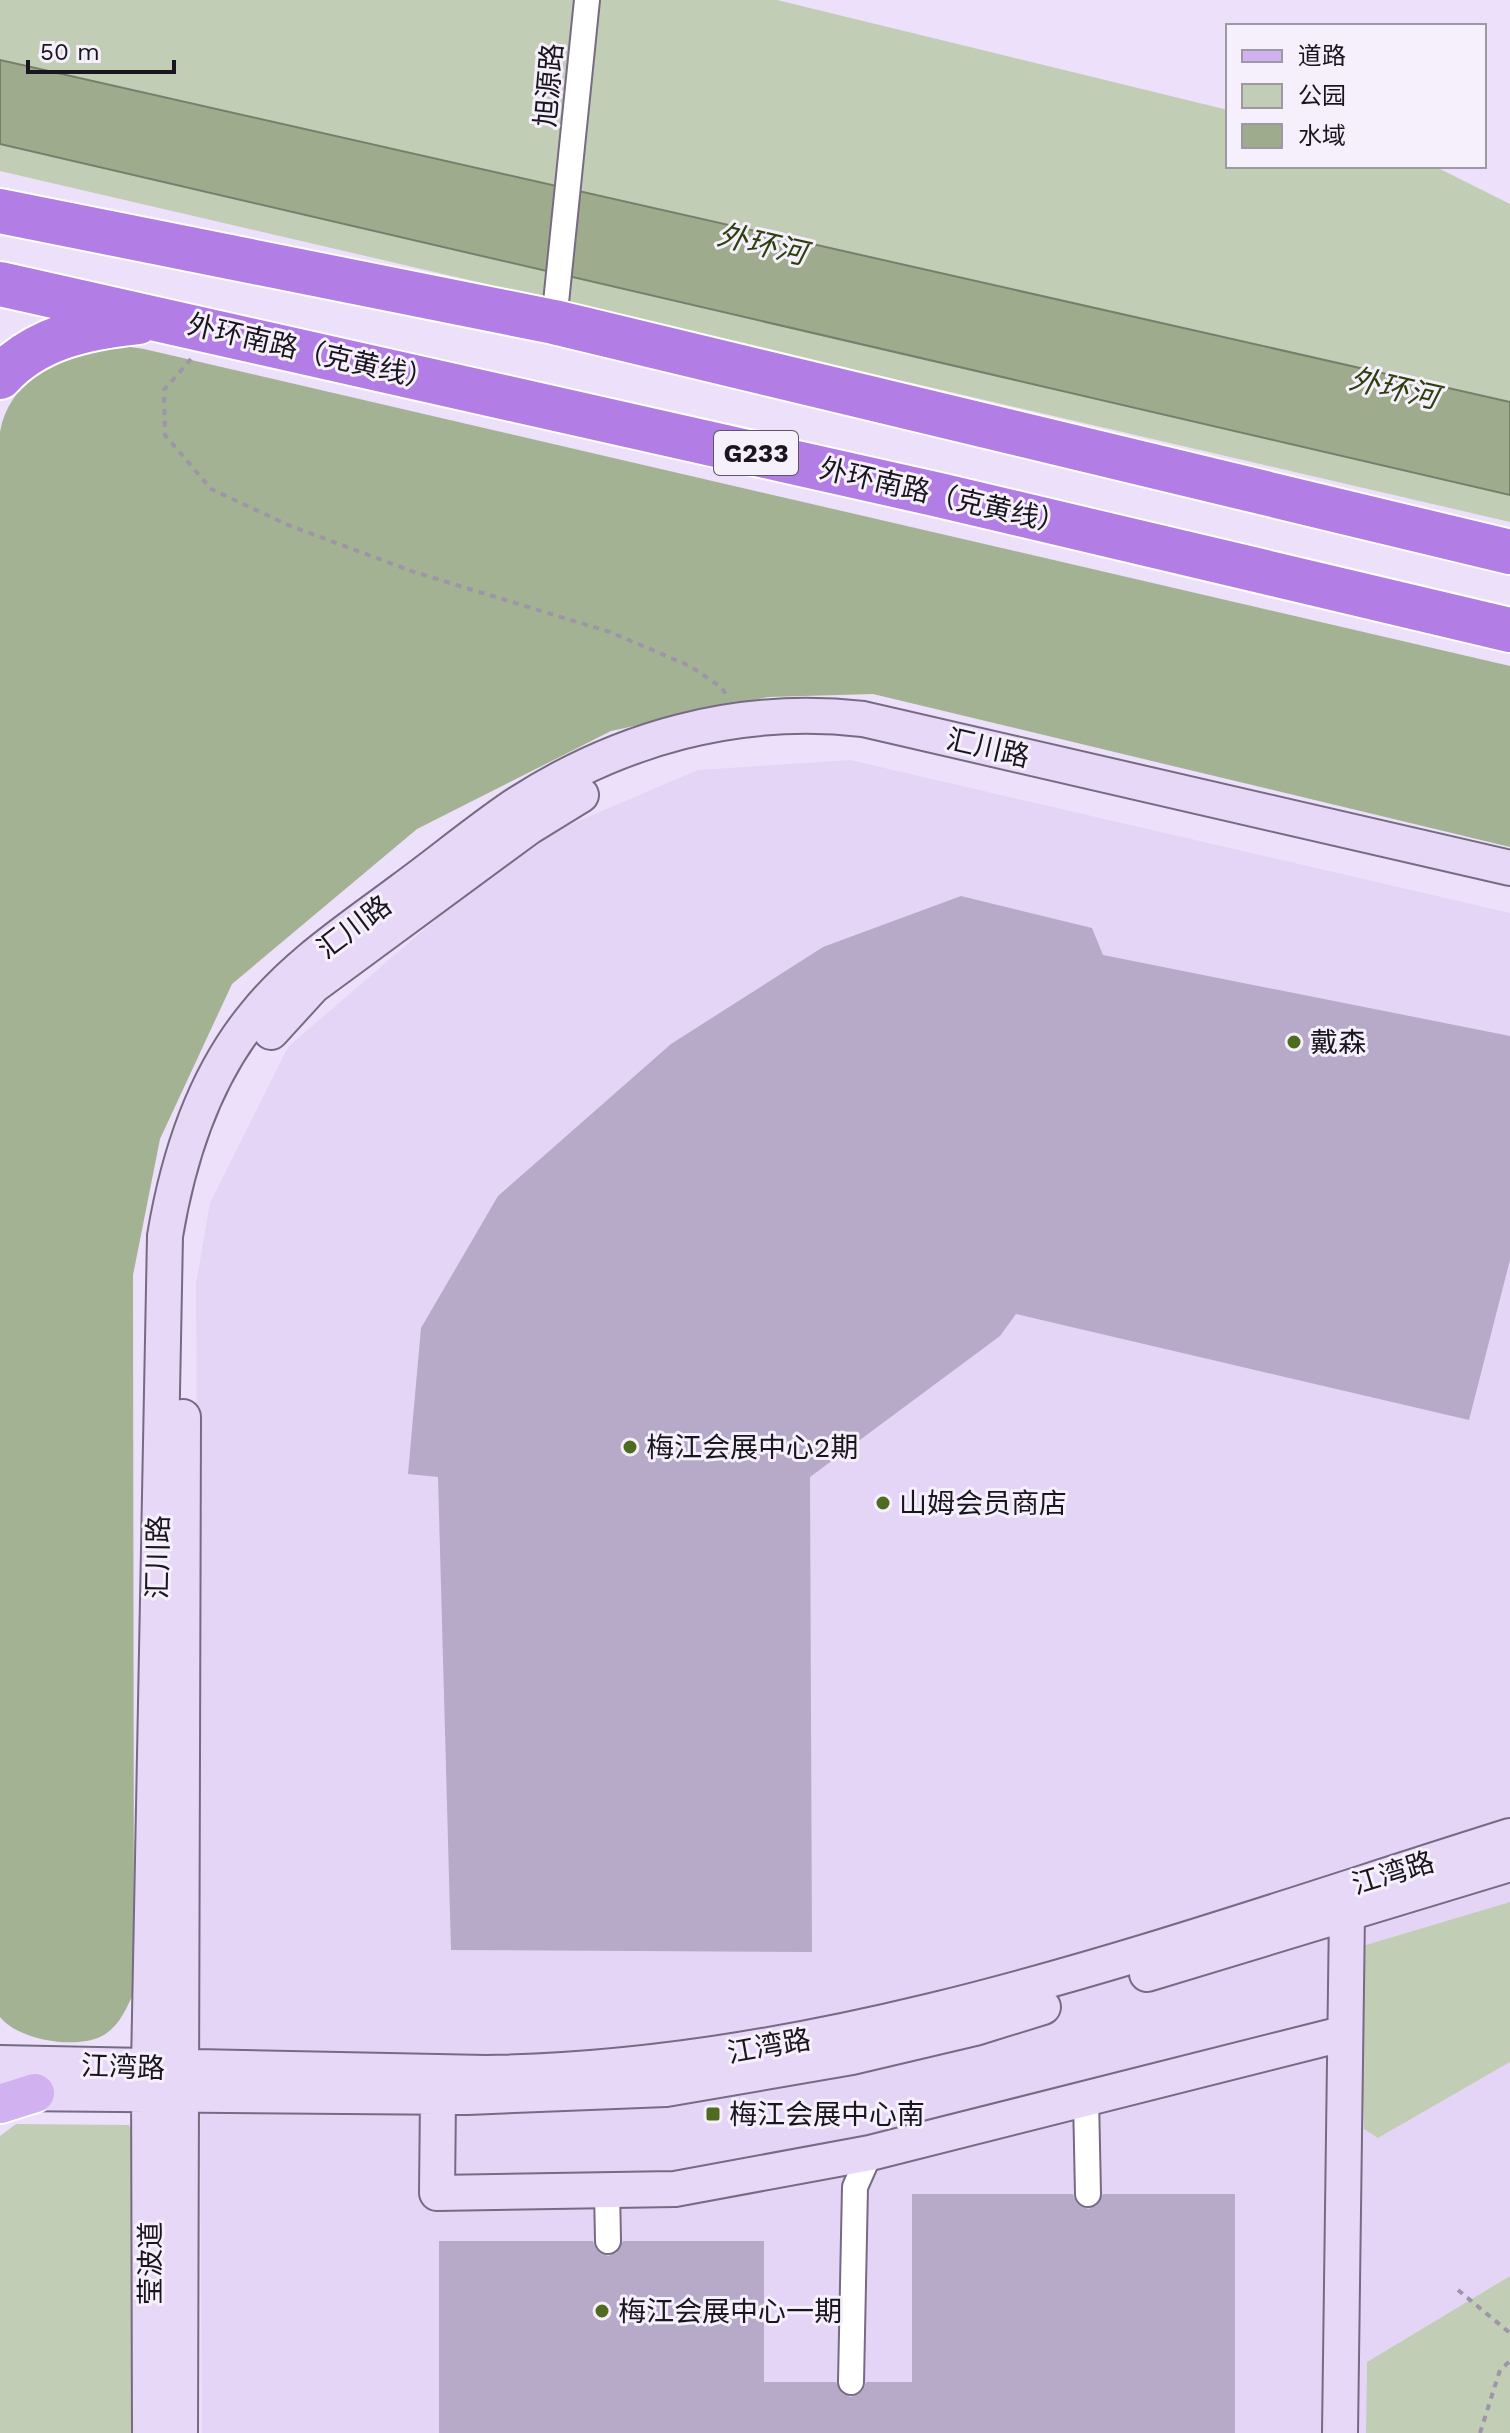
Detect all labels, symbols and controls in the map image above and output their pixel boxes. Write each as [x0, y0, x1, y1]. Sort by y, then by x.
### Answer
scale bar [28, 24, 174, 74]
legend [1226, 24, 1486, 168]
text: 50 m [40, 38, 100, 66]
street label: 旭源路 [529, 42, 569, 128]
text: 道路 [1298, 42, 1346, 70]
text: 公园 [1298, 82, 1346, 110]
text: 水域 [1298, 122, 1346, 150]
water label: 外环河 [714, 217, 815, 272]
street label: 外环南路（克黄线） [185, 308, 437, 396]
water label: 外环河 [1346, 361, 1447, 416]
road number: G233 [714, 431, 798, 475]
street label: 外环南路（克黄线） [817, 452, 1069, 540]
street label: 汇川路 [943, 722, 1033, 774]
street label: 汇川路 [311, 889, 397, 965]
place label: 戴森 [1310, 1026, 1366, 1059]
marker: 戴森 [1285, 1033, 1303, 1051]
place label: 梅江会展中心2期 [646, 1431, 858, 1464]
marker: 梅江会展中心2期 [621, 1438, 639, 1456]
place label: 山姆会员商店 [899, 1487, 1067, 1520]
marker: 山姆会员商店 [874, 1494, 892, 1512]
street label: 汇川路 [141, 1515, 175, 1599]
street label: 江湾路 [1348, 1845, 1438, 1901]
street label: 江湾路 [725, 2022, 813, 2070]
street label: 江湾路 [80, 2049, 166, 2085]
place label: 梅江会展中心南 [729, 2098, 925, 2131]
marker: 梅江会展中心南 [704, 2105, 722, 2123]
street label: 莹波道 [134, 2221, 167, 2305]
place label: 梅江会展中心一期 [618, 2295, 842, 2328]
marker: 梅江会展中心一期 [593, 2302, 611, 2320]

